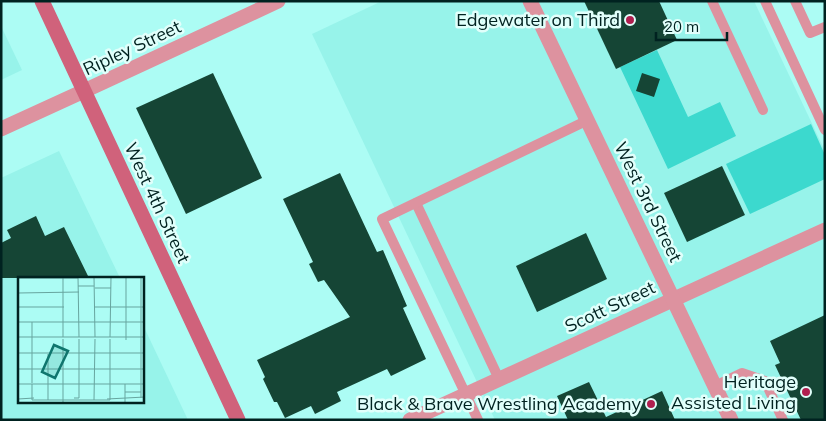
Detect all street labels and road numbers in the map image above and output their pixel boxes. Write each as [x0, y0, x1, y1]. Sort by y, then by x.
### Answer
street label: Ripley Street [79, 15, 184, 80]
street label: West 3rd Street [609, 138, 688, 266]
street label: West 4th Street [119, 139, 195, 267]
street label: Scott Street [561, 276, 659, 337]

